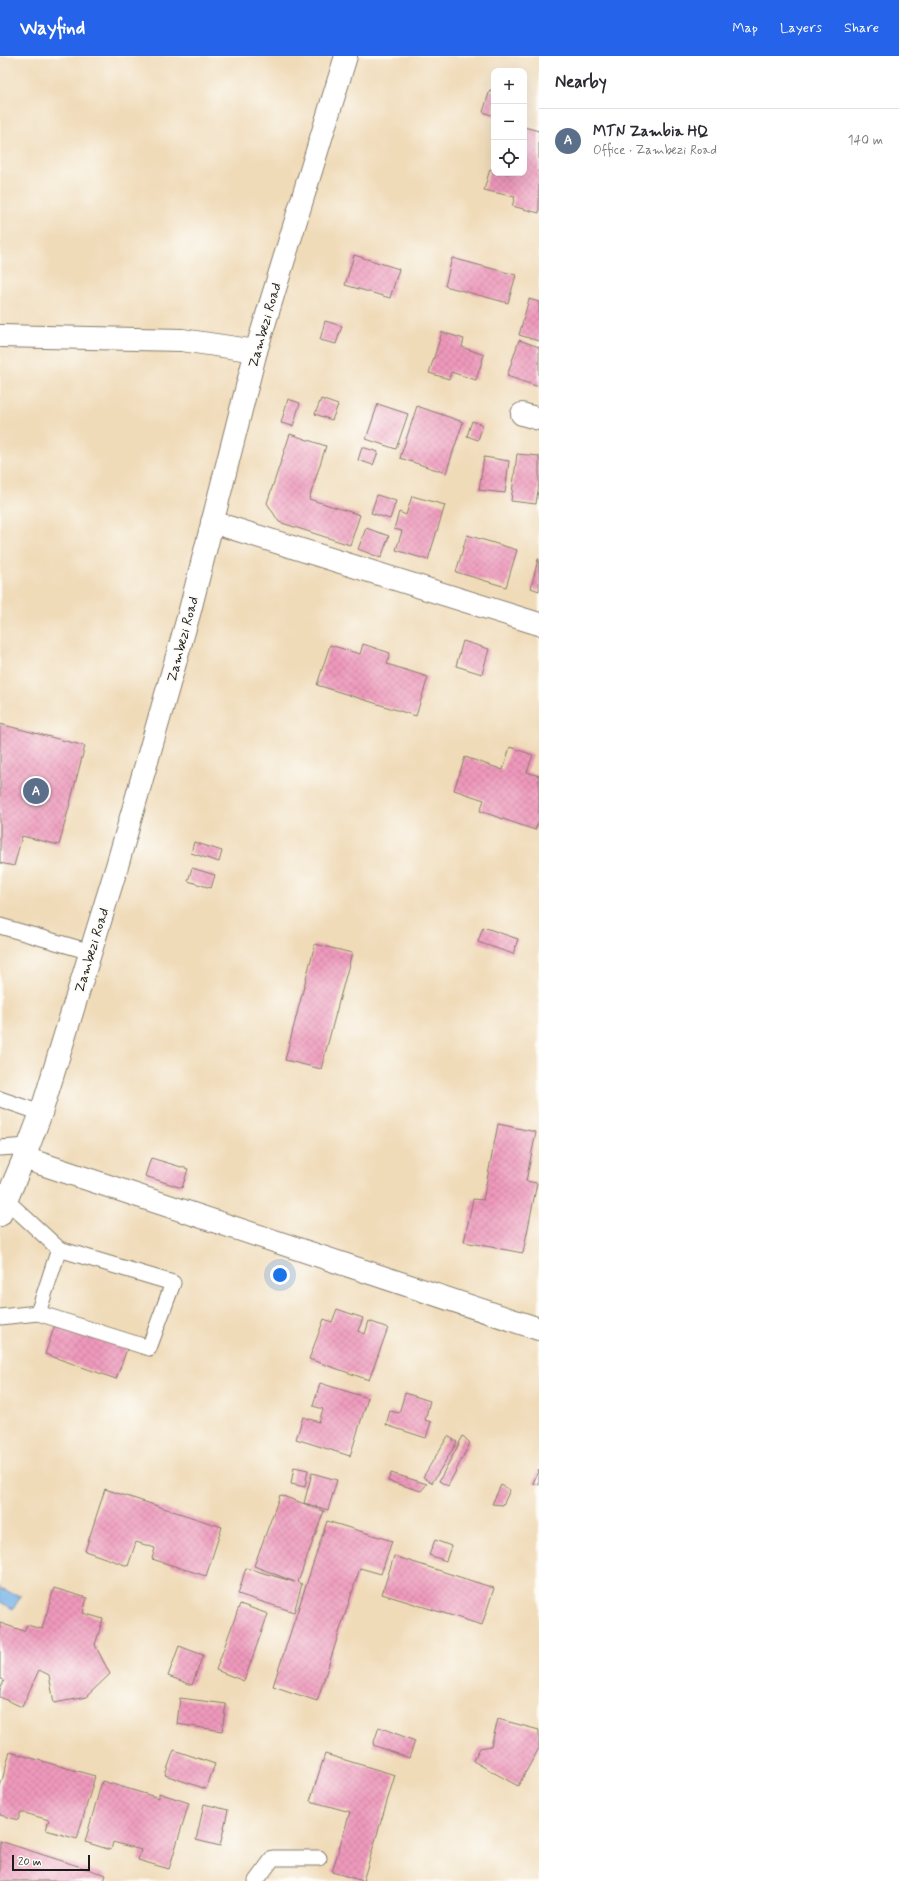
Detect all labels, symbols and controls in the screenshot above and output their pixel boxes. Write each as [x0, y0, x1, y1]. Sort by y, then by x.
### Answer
text: Wayfind [20, 16, 85, 41]
text: Map [732, 19, 758, 37]
text: Layers [780, 19, 822, 37]
text: Share [844, 19, 879, 37]
map controls [491, 68, 527, 176]
button: + [491, 68, 527, 104]
text: Nearby [555, 71, 607, 93]
button: − [491, 104, 527, 140]
text: MTN Zambia HQ [593, 122, 709, 142]
text: A [564, 132, 572, 149]
text: 140 m [848, 132, 883, 149]
button: locate [491, 140, 527, 176]
text: Office · Zambezi Road [593, 142, 717, 159]
street label: Zambezi Road [244, 281, 286, 370]
street label: Zambezi Road [163, 595, 203, 684]
pin: A [23, 776, 49, 806]
street label: Zambezi Road [71, 906, 113, 995]
your location [270, 1265, 290, 1285]
scale bar [12, 1853, 90, 1872]
text: 20 m [18, 1855, 41, 1869]

